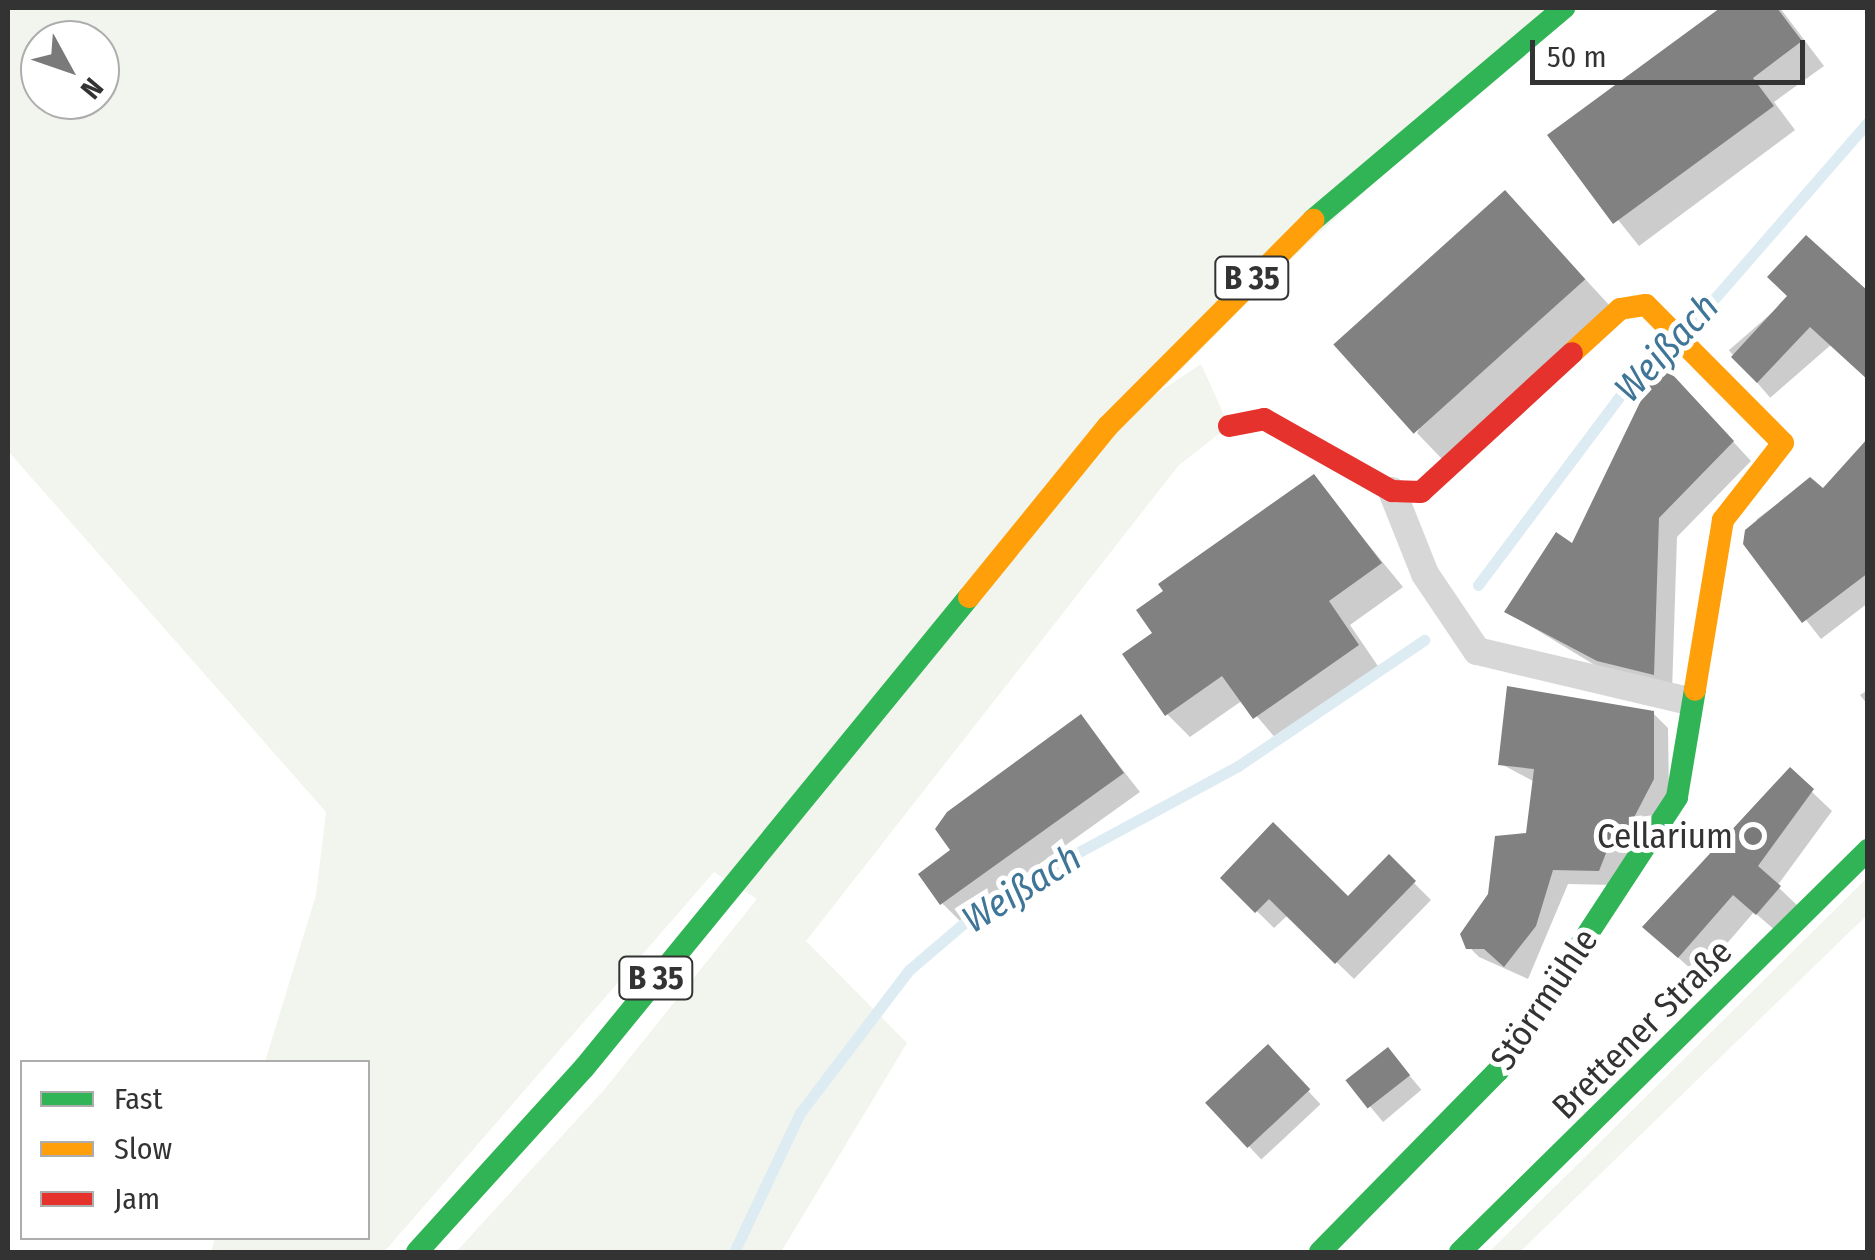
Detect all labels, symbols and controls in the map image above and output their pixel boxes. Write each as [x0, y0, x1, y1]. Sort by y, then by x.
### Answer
north arrow [20, 20, 120, 120]
scale bar [1535, 20, 1810, 82]
text: 50 m [1547, 39, 1607, 75]
text: N [74, 71, 110, 105]
road number: B 35 [1212, 251, 1292, 305]
water label: Weißach [1606, 284, 1728, 412]
place label: Cellarium [1597, 815, 1733, 857]
marker: Cellarium [1742, 825, 1764, 847]
water label: Weißach [954, 835, 1090, 943]
street label: Störrmühle [1482, 920, 1606, 1078]
street label: Brettener Straße [1544, 931, 1740, 1127]
road number: B 35 [616, 951, 696, 1005]
legend [20, 1060, 370, 1240]
text: Fast [114, 1081, 162, 1117]
text: Slow [114, 1131, 172, 1167]
text: Jam [114, 1181, 160, 1217]

